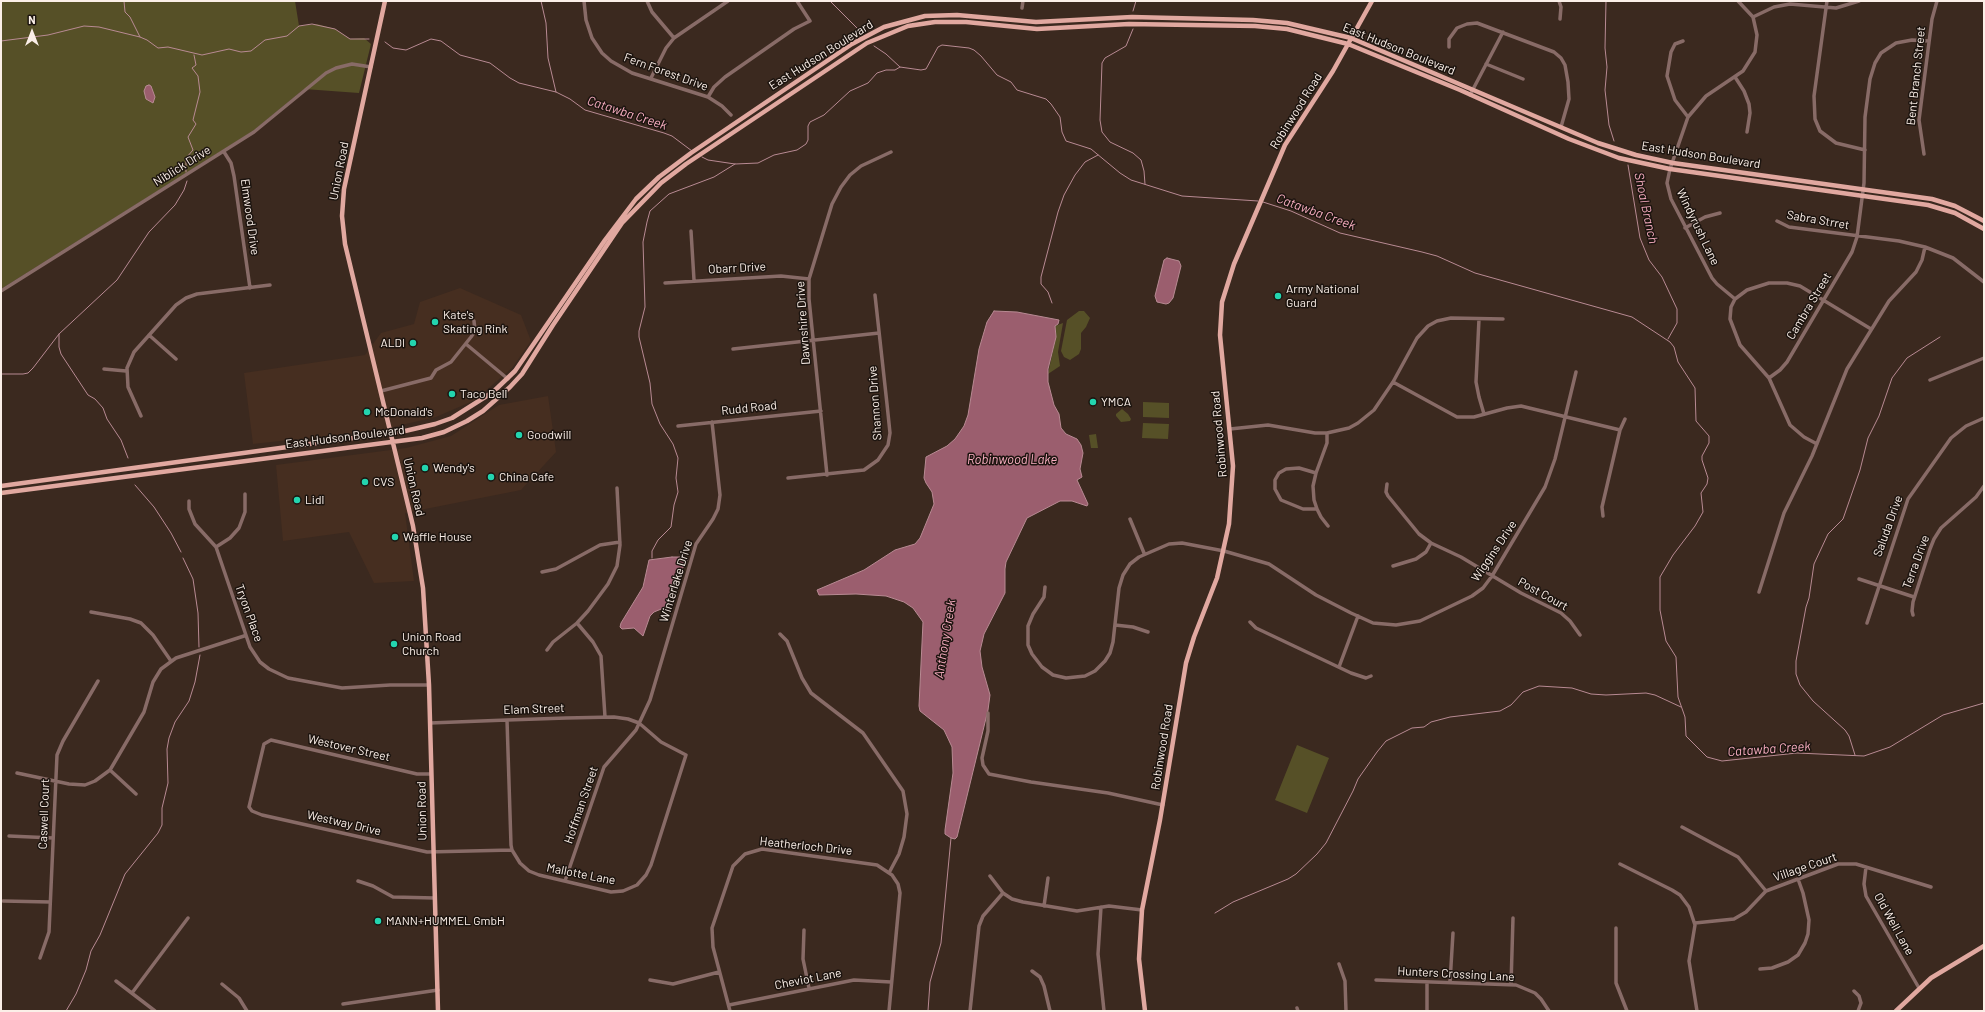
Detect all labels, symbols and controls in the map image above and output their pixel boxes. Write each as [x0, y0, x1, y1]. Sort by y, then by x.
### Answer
north arrow [12, 12, 52, 52]
text: N [28, 13, 36, 26]
street label: East Hudson Boulevard [766, 17, 876, 93]
street label: East Hudson Boulevard [1341, 20, 1457, 78]
street label: Bent Branch Street [1904, 26, 1928, 126]
street label: Fern Forest Drive [622, 50, 710, 94]
street label: Robinwood Road [1267, 70, 1325, 152]
water label: Catawba Creek [585, 93, 669, 133]
street label: East Hudson Boulevard [1641, 139, 1761, 171]
street label: Union Road [326, 141, 352, 201]
street label: Niblick Drive [151, 143, 213, 189]
water label: Shoal Branch [1631, 171, 1661, 245]
street label: Elmwood Drive [238, 178, 262, 256]
street label: Windyrush Lane [1673, 186, 1723, 268]
water label: Catawba Creek [1274, 190, 1358, 234]
street label: Sabra Strret [1786, 207, 1850, 233]
street label: Obarr Drive [708, 259, 766, 277]
street label: Cambra Street [1783, 270, 1835, 342]
street label: Dawnshire Drive [793, 281, 813, 365]
place label: Army National Guard [1286, 282, 1359, 310]
marker: Army National Guard [1273, 291, 1283, 301]
place label: Kate's Skating Rink [443, 308, 508, 336]
marker: Kate's Skating Rink [430, 317, 440, 327]
place label: ALDI [380, 336, 405, 350]
marker: ALDI [408, 338, 418, 348]
street label: Shannon Drive [865, 365, 885, 441]
place label: Taco Bell [460, 387, 507, 401]
marker: Taco Bell [447, 389, 457, 399]
street label: Robinwood Road [1208, 390, 1230, 478]
place label: YMCA [1101, 395, 1131, 409]
marker: YMCA [1088, 397, 1098, 407]
street label: Rudd Road [720, 398, 778, 418]
place label: McDonald's [375, 405, 433, 419]
marker: McDonald's [362, 407, 372, 417]
street label: East Hudson Boulevard [285, 423, 405, 451]
place label: Goodwill [527, 428, 571, 442]
marker: Goodwill [514, 430, 524, 440]
water label: Robinwood Lake [967, 452, 1057, 468]
street label: Union Road [400, 457, 428, 517]
place label: Wendy's [433, 461, 475, 475]
marker: Wendy's [420, 463, 430, 473]
place label: China Cafe [499, 470, 554, 484]
marker: China Cafe [486, 472, 496, 482]
place label: CVS [373, 475, 394, 489]
marker: CVS [360, 477, 370, 487]
place label: Lidl [305, 493, 324, 507]
street label: Saluda Drive [1870, 493, 1906, 559]
marker: Lidl [292, 495, 302, 505]
street label: Wiggins Drive [1468, 518, 1520, 584]
place label: Waffle House [403, 530, 472, 544]
marker: Waffle House [390, 532, 400, 542]
street label: Terra Drive [1900, 533, 1932, 591]
street label: Winterlake Drive [657, 538, 695, 624]
street label: Post Court [1515, 574, 1571, 614]
street label: Tryon Place [232, 582, 266, 644]
water label: Anthony Creek [931, 598, 959, 680]
place label: Union Road Church [402, 630, 461, 658]
marker: Union Road Church [389, 639, 399, 649]
street label: Elam Street [503, 701, 565, 717]
street label: Robinwood Road [1148, 703, 1176, 791]
street label: Westover Street [307, 732, 391, 764]
water label: Catawba Creek [1727, 738, 1811, 760]
street label: Hoffman Street [561, 765, 601, 845]
street label: Caswell Court [36, 778, 52, 850]
street label: Union Road [414, 781, 430, 841]
street label: Westway Drive [306, 807, 382, 839]
street label: Heatherloch Drive [759, 834, 853, 858]
street label: Village Court [1771, 849, 1839, 885]
street label: Mallotte Lane [545, 860, 617, 888]
street label: Old Well Lane [1871, 890, 1917, 958]
place label: MANN+HUMMEL GmbH [386, 914, 505, 928]
marker: MANN+HUMMEL GmbH [373, 916, 383, 926]
street label: Hunters Crossing Lane [1397, 964, 1515, 984]
street label: Cheviot Lane [773, 965, 843, 993]

